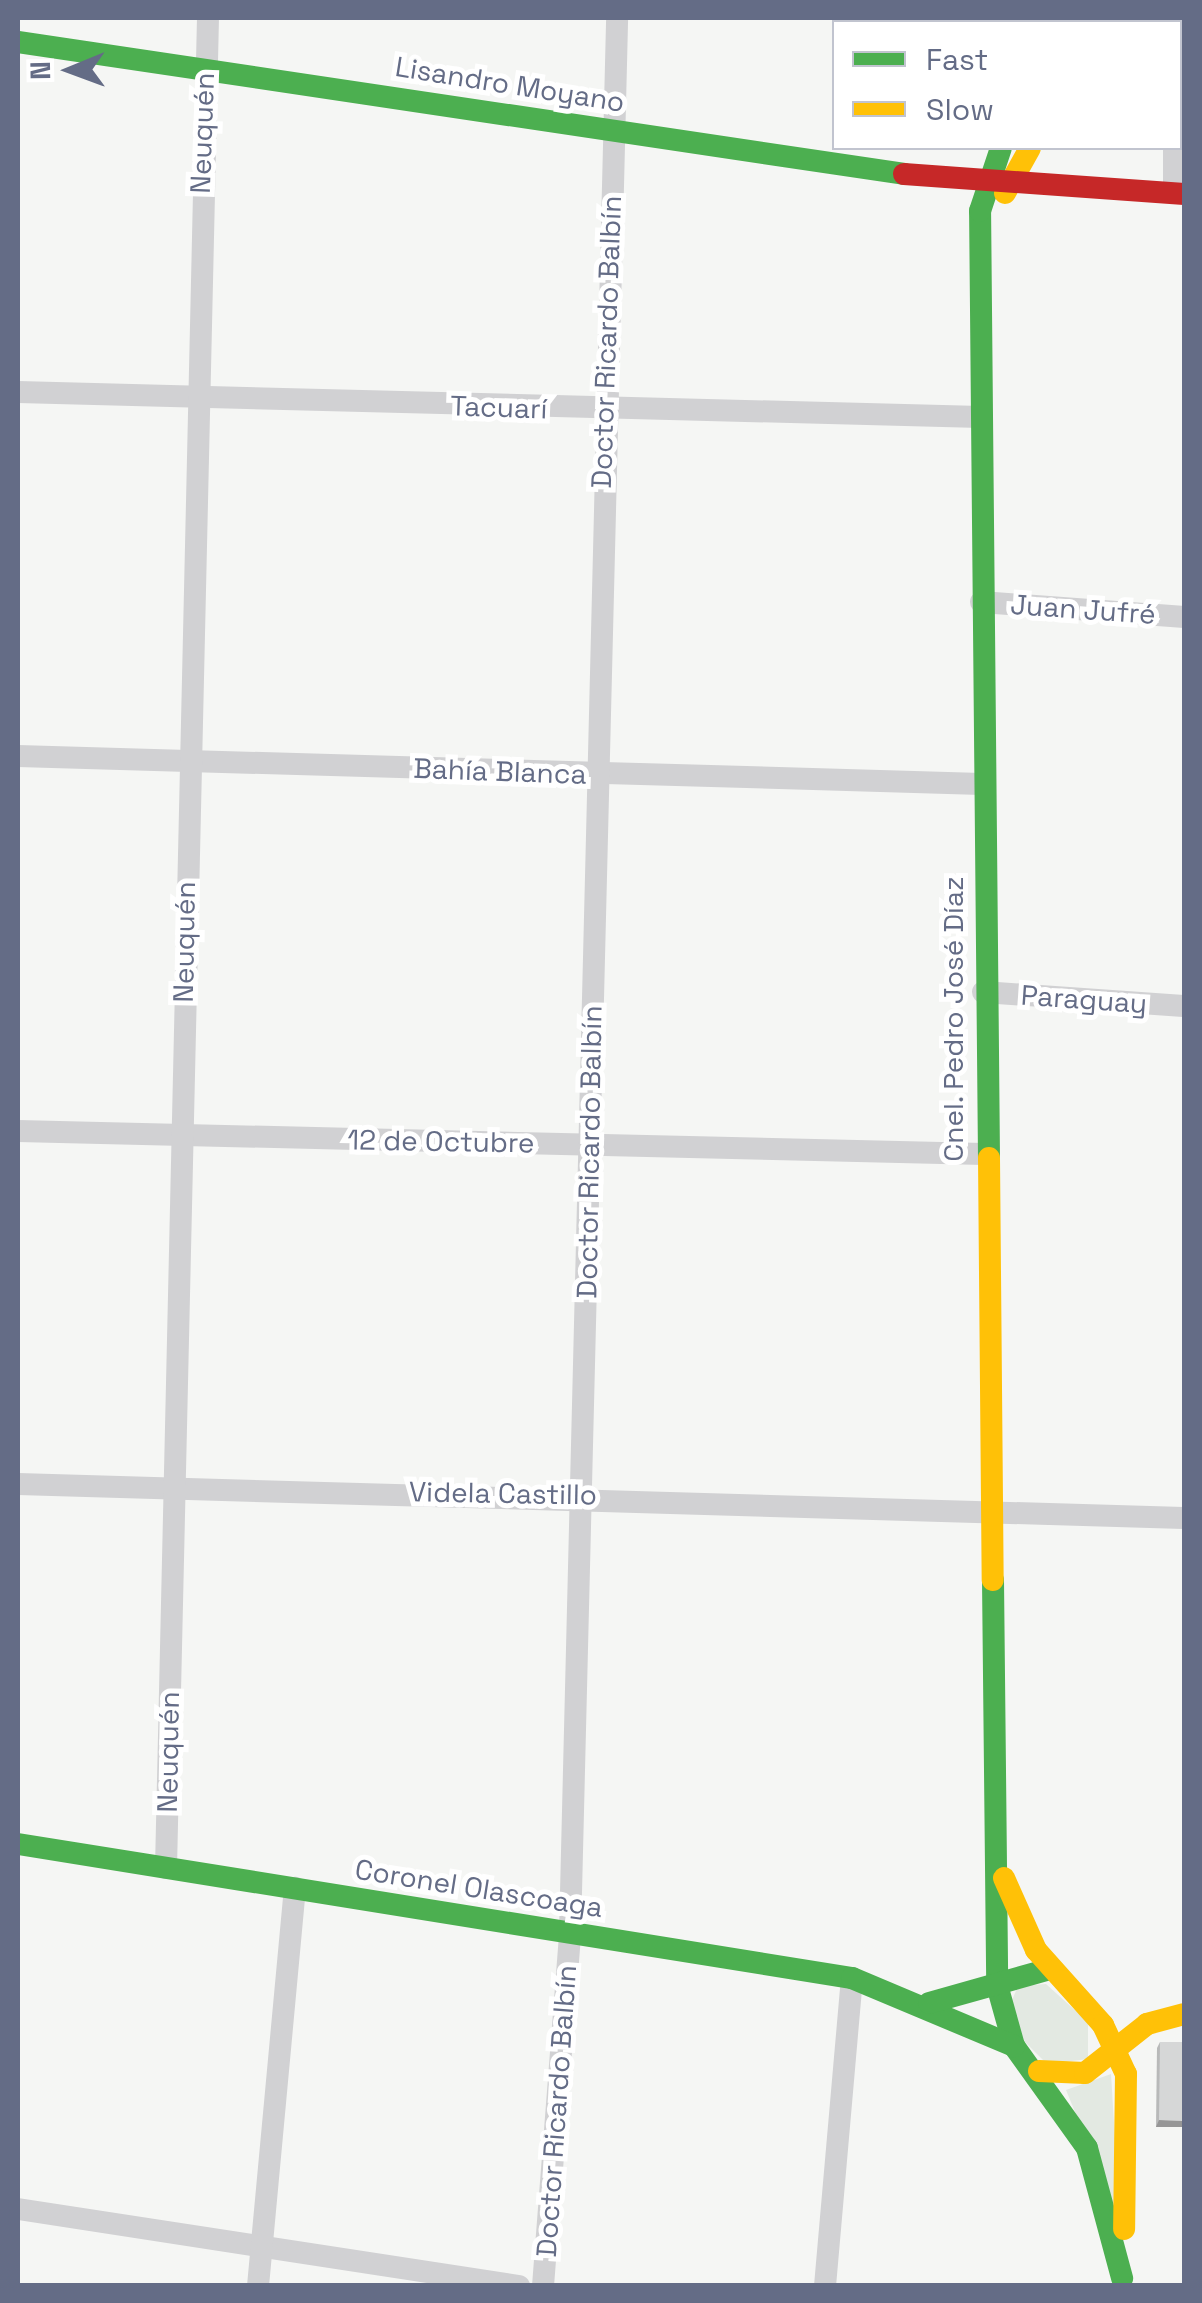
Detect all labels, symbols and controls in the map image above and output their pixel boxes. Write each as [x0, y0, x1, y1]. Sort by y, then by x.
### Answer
north arrow [20, 20, 120, 120]
legend [832, 20, 1182, 150]
text: Fast [926, 40, 988, 79]
street label: Lisandro Moyano [393, 49, 627, 119]
text: N [22, 61, 58, 80]
street label: Neuquén [183, 72, 221, 194]
text: Slow [926, 90, 994, 129]
street label: Doctor Ricardo Balbín [584, 195, 628, 489]
street label: Tacuarí [450, 389, 548, 425]
street label: Juan Jufré [1009, 587, 1157, 631]
street label: Bahía Blanca [413, 751, 587, 791]
street label: Cnel. Pedro José Díaz [936, 876, 970, 1162]
street label: Neuquén [166, 881, 202, 1003]
street label: Paraguay [1020, 978, 1148, 1020]
street label: Doctor Ricardo Balbín [570, 1005, 608, 1299]
street label: 12 de Octubre [347, 1123, 535, 1159]
street label: Videla Castillo [409, 1475, 597, 1511]
street label: Neuquén [150, 1691, 186, 1813]
street label: Coronel Olascoaga [353, 1852, 605, 1924]
street label: Doctor Ricardo Balbín [529, 1964, 583, 2258]

